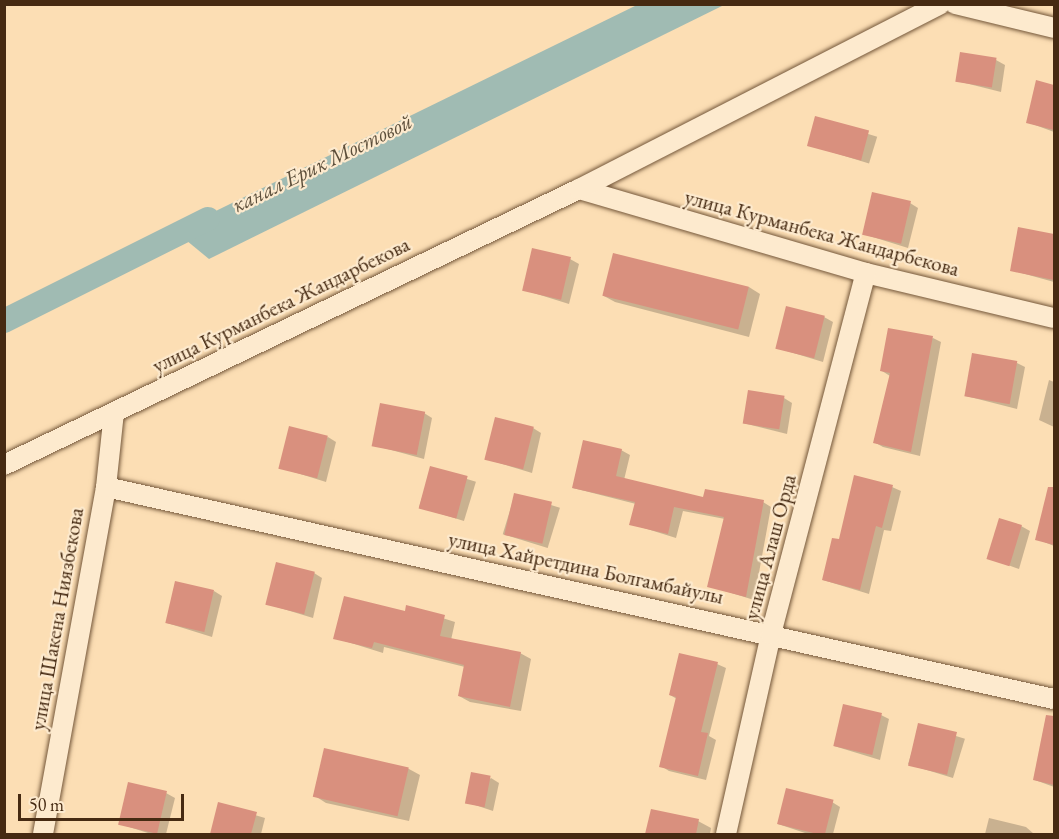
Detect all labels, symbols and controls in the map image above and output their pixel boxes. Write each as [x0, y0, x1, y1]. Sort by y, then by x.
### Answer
water label: канал Ерик Мостовой [228, 108, 416, 218]
street label: улица Курманбека Жандарбекова [682, 184, 962, 282]
street label: улица Курманбека Жандарбекова [148, 232, 414, 378]
street label: улица Алаш Орда [739, 472, 801, 622]
street label: улица Шакена Ниязбекова [25, 506, 89, 732]
street label: улица Хайретдина Болгамбайулы [446, 526, 726, 610]
scale bar [21, 782, 188, 820]
text: 50 m [29, 793, 64, 816]

